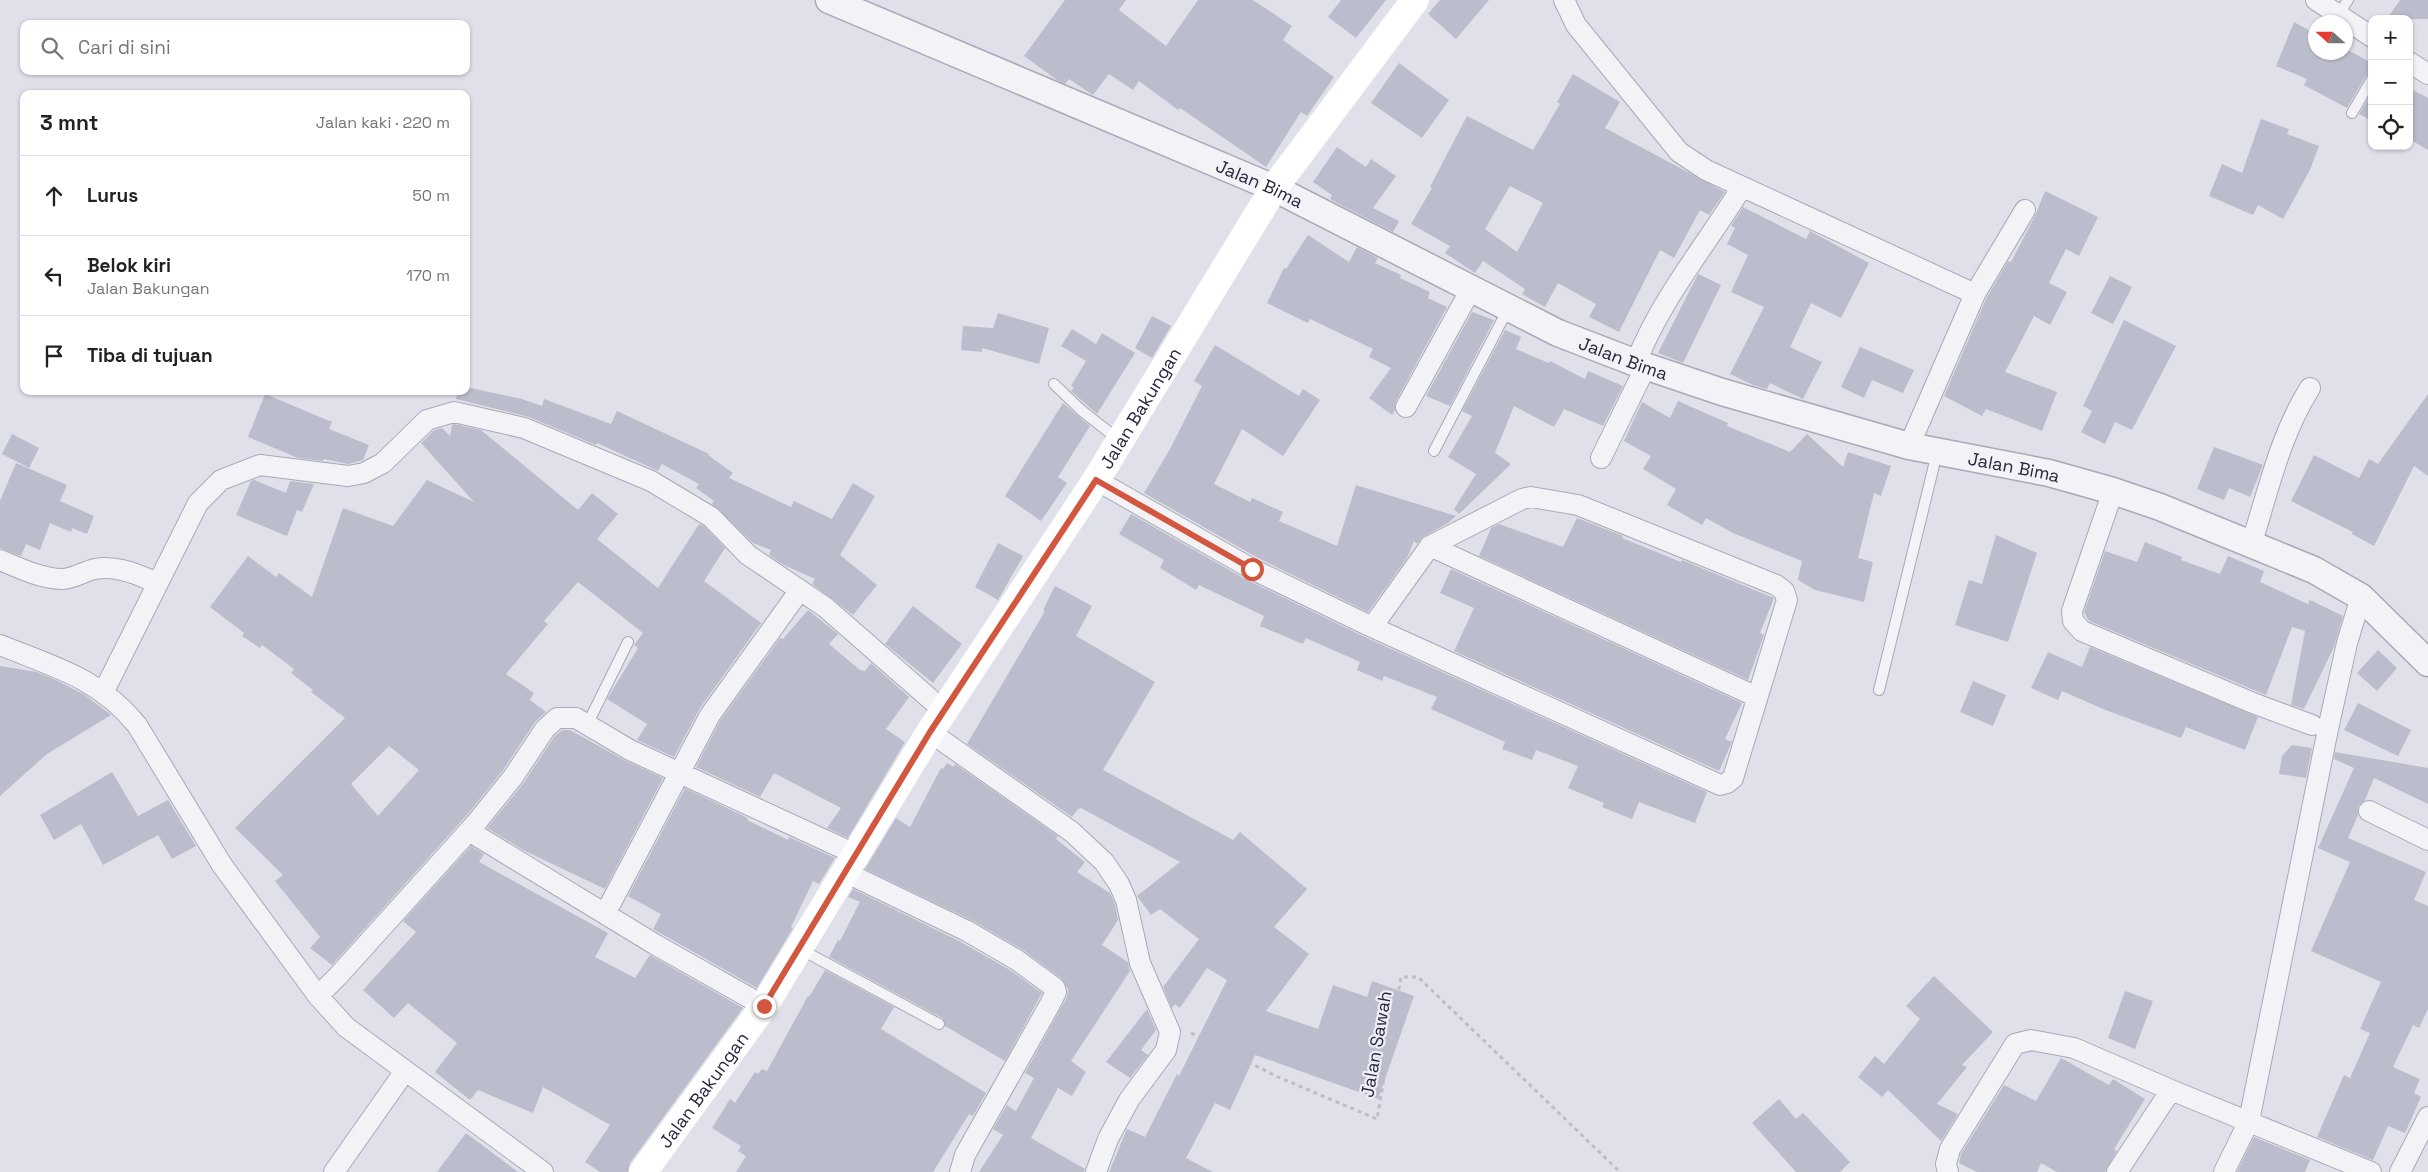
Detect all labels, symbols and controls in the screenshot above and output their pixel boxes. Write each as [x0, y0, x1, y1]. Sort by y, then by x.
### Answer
north arrow [2308, 15, 2353, 60]
map controls [2368, 15, 2413, 150]
button: + [2368, 15, 2413, 60]
search box [20, 20, 470, 75]
icon: search [38, 34, 66, 62]
text: Cari di sini [78, 35, 171, 60]
button: − [2368, 60, 2413, 105]
button: locate [2368, 105, 2413, 150]
text: 3 mnt [40, 109, 98, 136]
text: Jalan kaki · 220 m [316, 112, 450, 133]
street label: Jalan Bima [1213, 153, 1307, 213]
icon: ahead [40, 182, 68, 210]
text: Lurus [87, 183, 138, 208]
text: 50 m [412, 185, 450, 206]
text: Belok kiri [87, 253, 171, 278]
icon: left [40, 262, 68, 290]
text: 170 m [406, 265, 450, 286]
text: Jalan Bakungan [87, 278, 210, 299]
street label: Jalan Bima [1576, 331, 1671, 384]
icon: arrive [40, 342, 68, 370]
text: Tiba di tujuan [87, 343, 213, 368]
street label: Jalan Bakungan [1094, 343, 1186, 473]
street label: Jalan Bima [1966, 446, 2063, 487]
route start [1241, 558, 1264, 581]
street label: Jalan Sawah [1355, 989, 1397, 1099]
route end [753, 995, 776, 1018]
street label: Jalan Bakungan [653, 1027, 753, 1152]

